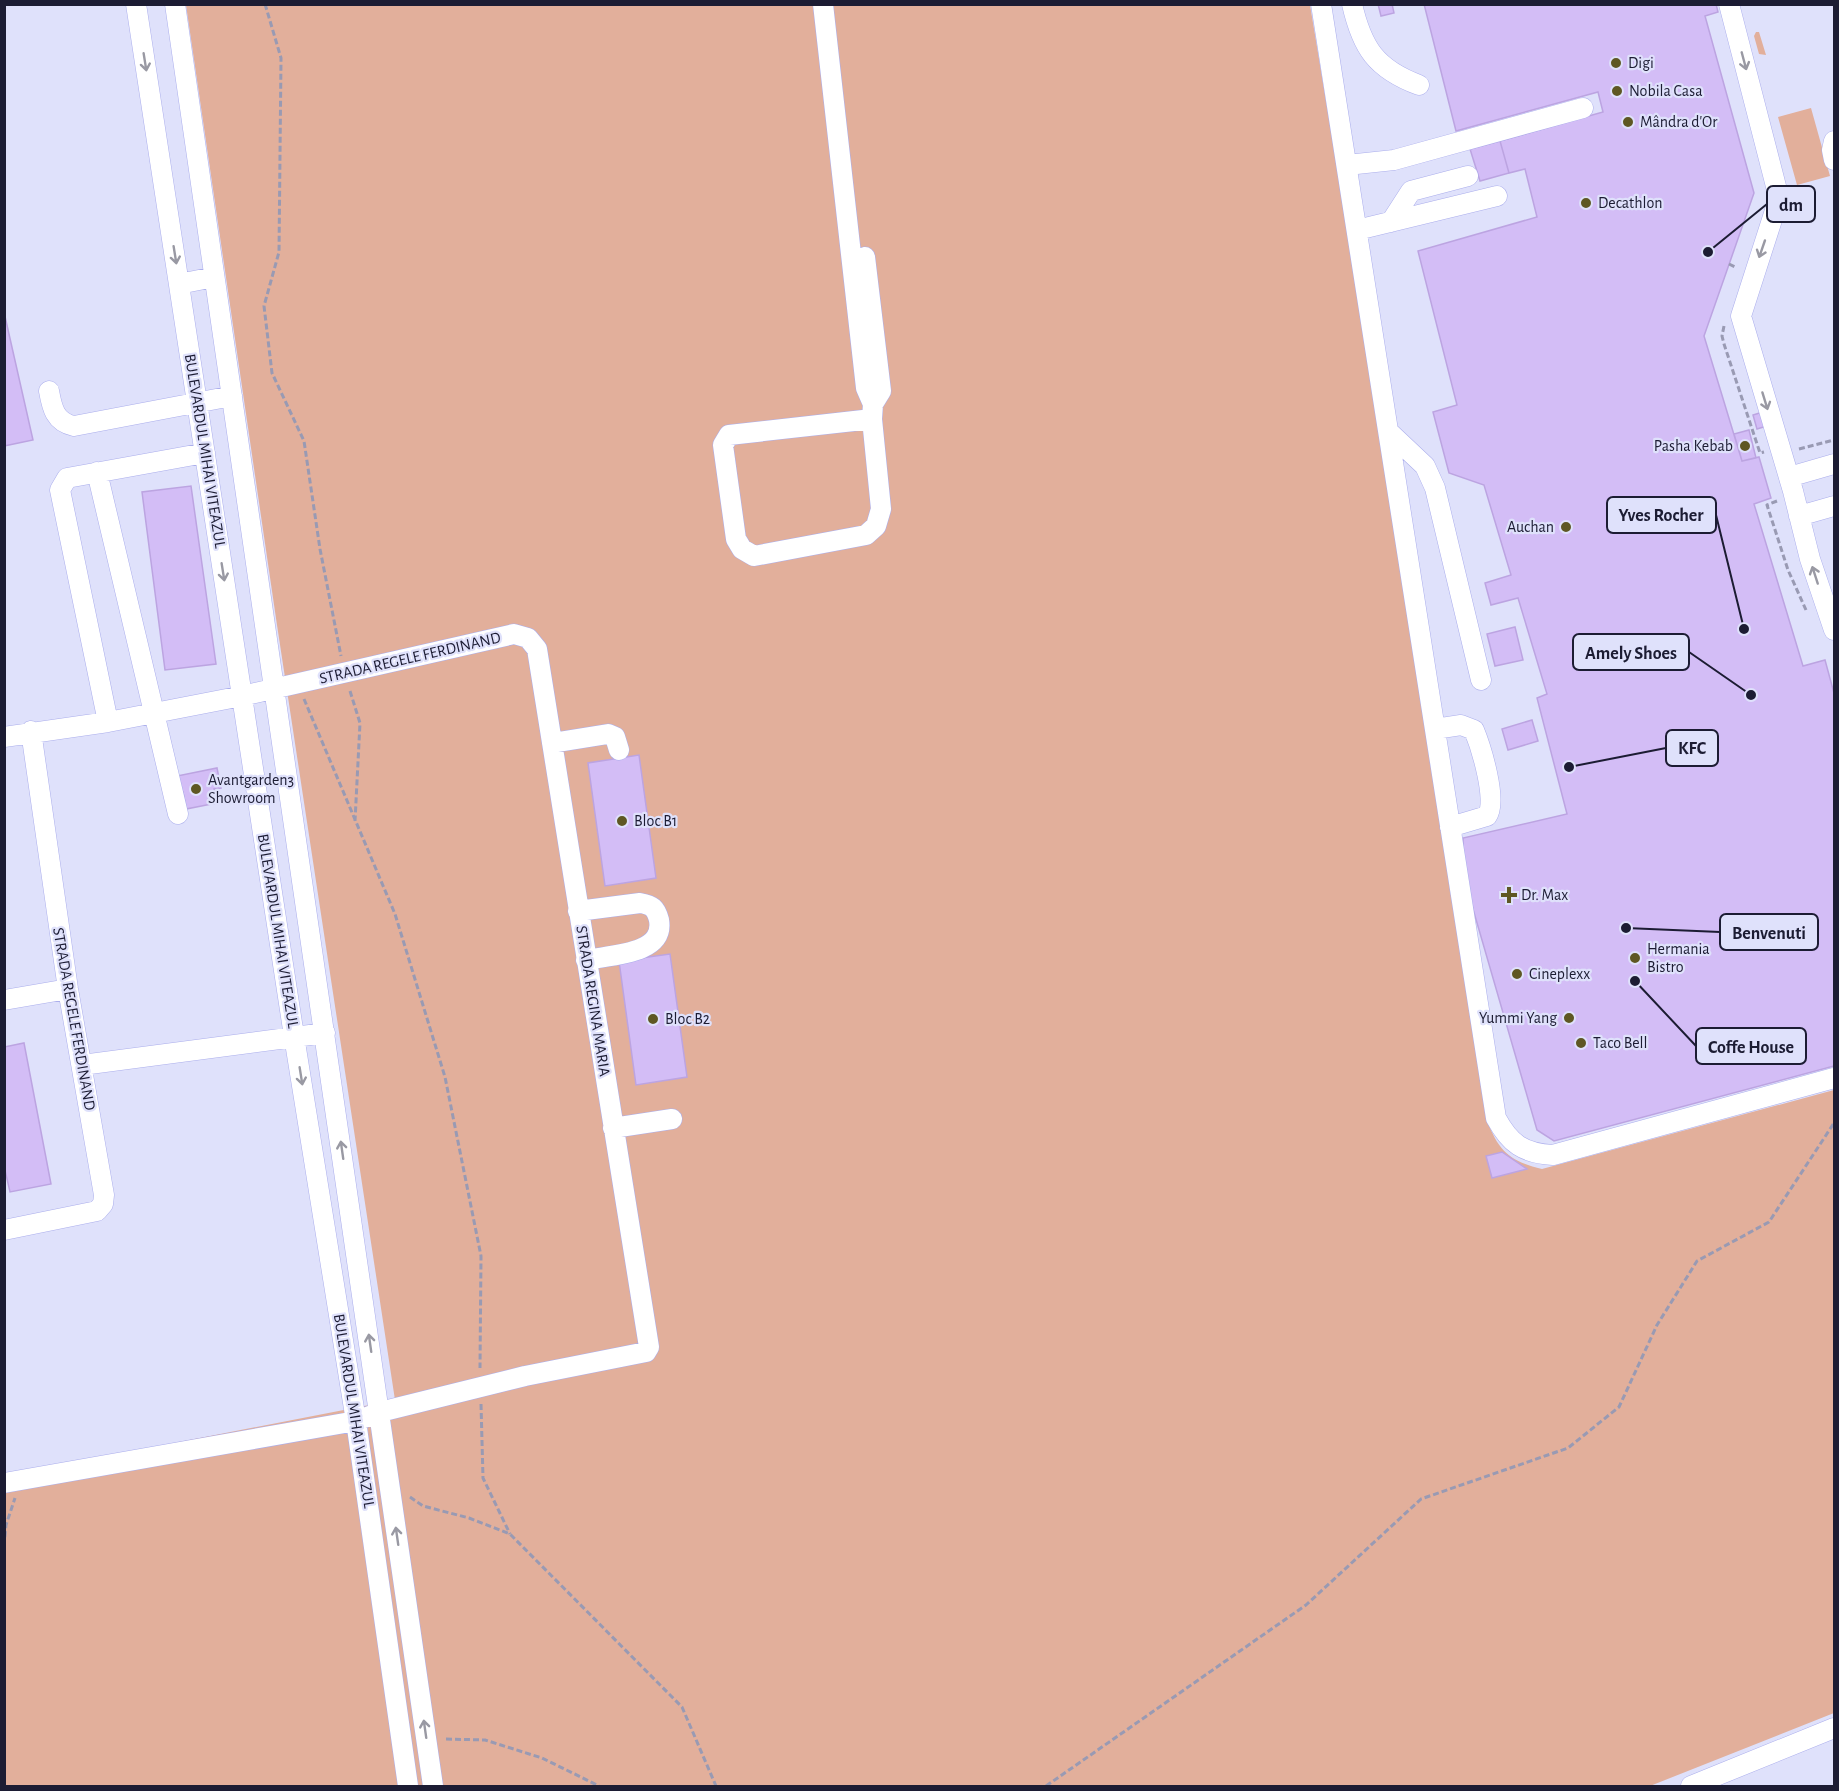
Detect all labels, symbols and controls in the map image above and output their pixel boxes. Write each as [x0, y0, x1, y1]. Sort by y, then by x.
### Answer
one-way arrow [1738, 51, 1750, 70]
one-way arrow [140, 52, 151, 72]
place label: Digi [1628, 55, 1654, 71]
marker: Digi [1609, 56, 1623, 70]
place label: Nobila Casa [1629, 83, 1703, 99]
marker: Nobila Casa [1610, 84, 1624, 98]
place label: Mândra d'Or [1640, 114, 1718, 130]
marker: Mândra d'Or [1621, 115, 1635, 129]
callout: dm [1767, 186, 1815, 222]
place label: Decathlon [1598, 195, 1662, 211]
marker: Decathlon [1579, 196, 1593, 210]
text: dm [1779, 197, 1803, 215]
one-way arrow [1755, 239, 1766, 258]
one-way arrow [169, 245, 180, 264]
street label: BULEVARDUL MIHAI VITEAZUL [182, 353, 228, 550]
one-way arrow [1760, 391, 1771, 410]
place label: Pasha Kebab [1654, 438, 1733, 454]
marker: Pasha Kebab [1738, 439, 1752, 453]
callout: Yves Rocher [1607, 497, 1716, 533]
text: Yves Rocher [1618, 507, 1704, 525]
place label: Auchan [1507, 519, 1554, 535]
marker: Auchan [1559, 520, 1573, 534]
one-way arrow [218, 562, 229, 582]
one-way arrow [1809, 566, 1820, 585]
street label: STRADA REGELE FERDINAND [318, 629, 502, 687]
callout: Amely Shoes [1573, 634, 1689, 670]
text: Amely Shoes [1585, 645, 1677, 663]
callout: KFC [1666, 730, 1718, 766]
text: KFC [1678, 740, 1707, 758]
place label: Avantgarden3 Showroom [208, 772, 294, 806]
marker: Avantgarden3 Showroom [189, 782, 203, 796]
place label: Bloc B1 [634, 813, 677, 829]
marker: Bloc B1 [615, 814, 629, 828]
street label: BULEVARDUL MIHAI VITEAZUL [255, 833, 301, 1030]
place label: Dr. Max [1521, 887, 1568, 903]
marker: Dr. Max [1502, 888, 1516, 902]
callout: Benvenuti [1720, 914, 1818, 950]
street label: STRADA REGINA MARIA [573, 924, 613, 1078]
text: Benvenuti [1732, 925, 1806, 943]
street label: STRADA REGELE FERDINAND [50, 926, 98, 1112]
place label: Hermania Bistro [1647, 941, 1710, 975]
marker: Hermania Bistro [1628, 951, 1642, 965]
place label: Cineplexx [1529, 966, 1590, 982]
marker: Cineplexx [1510, 967, 1524, 981]
place label: Yummi Yang [1479, 1010, 1557, 1026]
place label: Bloc B2 [665, 1011, 710, 1027]
marker: Yummi Yang [1562, 1011, 1576, 1025]
marker: Bloc B2 [646, 1012, 660, 1026]
callout: Coffe House [1696, 1028, 1806, 1064]
place label: Taco Bell [1593, 1035, 1648, 1051]
marker: Taco Bell [1574, 1036, 1588, 1050]
text: Coffe House [1708, 1039, 1794, 1057]
one-way arrow [295, 1066, 306, 1086]
one-way arrow [336, 1140, 347, 1160]
street label: BULEVARDUL MIHAI VITEAZUL [331, 1313, 377, 1510]
one-way arrow [364, 1333, 375, 1353]
one-way arrow [392, 1526, 403, 1546]
one-way arrow [420, 1719, 431, 1739]

